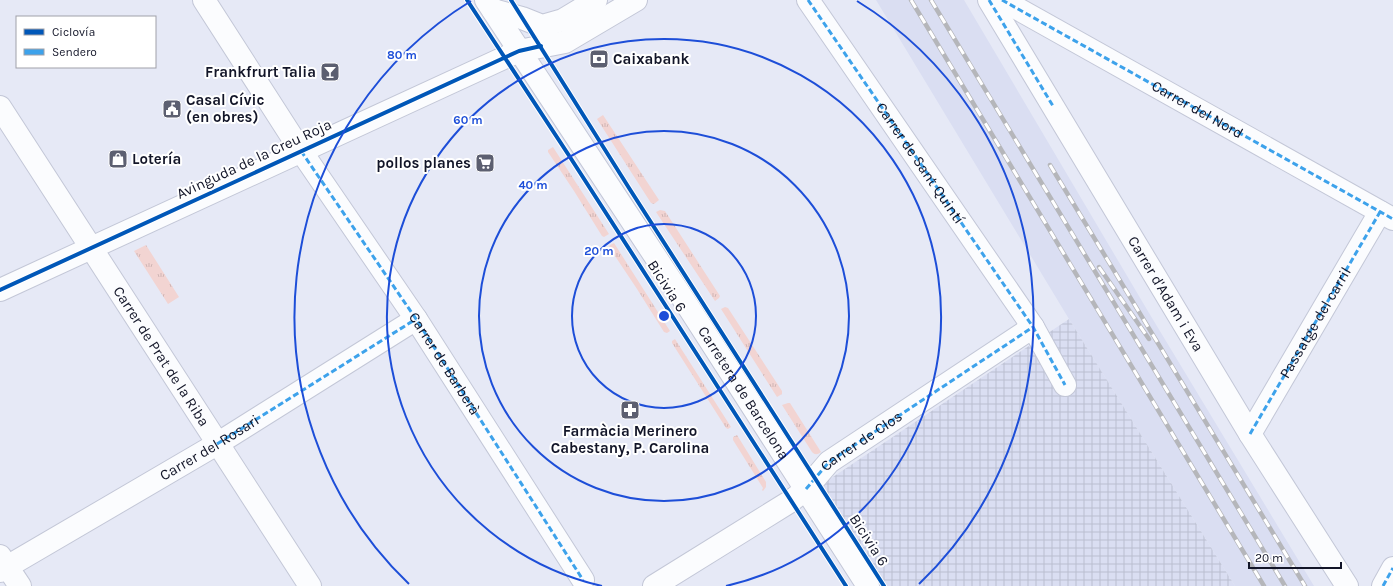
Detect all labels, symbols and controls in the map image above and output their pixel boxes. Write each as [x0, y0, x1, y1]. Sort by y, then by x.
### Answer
legend [16, 16, 156, 68]
text: Ciclovía [52, 25, 95, 39]
text: Sendero [52, 45, 97, 59]
text: 80 m [387, 48, 417, 62]
bank icon: Caixabank [588, 48, 610, 70]
place label: Caixabank [613, 50, 690, 68]
bar icon: Frankfrurt Talia [319, 61, 341, 83]
place label: Frankfrurt Talia [205, 63, 316, 81]
street label: Carrer del Nord [1148, 77, 1246, 142]
place label: Casal Cívic (en obres) [186, 91, 264, 126]
public building icon: Casal Cívic (en obres) [161, 98, 183, 120]
street label: Carrer de Sant Quintí [872, 99, 969, 228]
text: 60 m [453, 113, 483, 127]
street label: Avinguda de la Creu Roja [174, 115, 334, 203]
shop icon: Lotería [107, 148, 129, 170]
place label: Lotería [132, 150, 181, 168]
supermarket icon: pollos planes [474, 152, 496, 174]
place label: pollos planes [376, 154, 471, 172]
text: 40 m [518, 178, 548, 192]
street label: Carrer d'Adam i Eva [1124, 233, 1207, 355]
text: 20 m [584, 244, 614, 258]
street label: Bicivia 6 [644, 257, 690, 315]
street label: Passatge del carril [1276, 264, 1355, 382]
street label: Carrer de Prat de la Riba [109, 283, 213, 430]
street label: Carrer de Barberà [405, 309, 484, 418]
centre of rings [657, 309, 671, 323]
street label: Carretera de Barcelona [694, 323, 793, 463]
pharmacy icon: Farmàcia Merinero Cabestany, P. Carolina [619, 399, 641, 421]
street label: Carrer de Clos [816, 407, 906, 475]
street label: Carrer del Rosari [156, 411, 262, 485]
place label: Farmàcia Merinero Cabestany, P. Carolina [551, 422, 709, 457]
street label: Bicivia 6 [846, 511, 892, 569]
scale bar [1249, 544, 1341, 570]
text: 20 m [1255, 551, 1283, 565]

